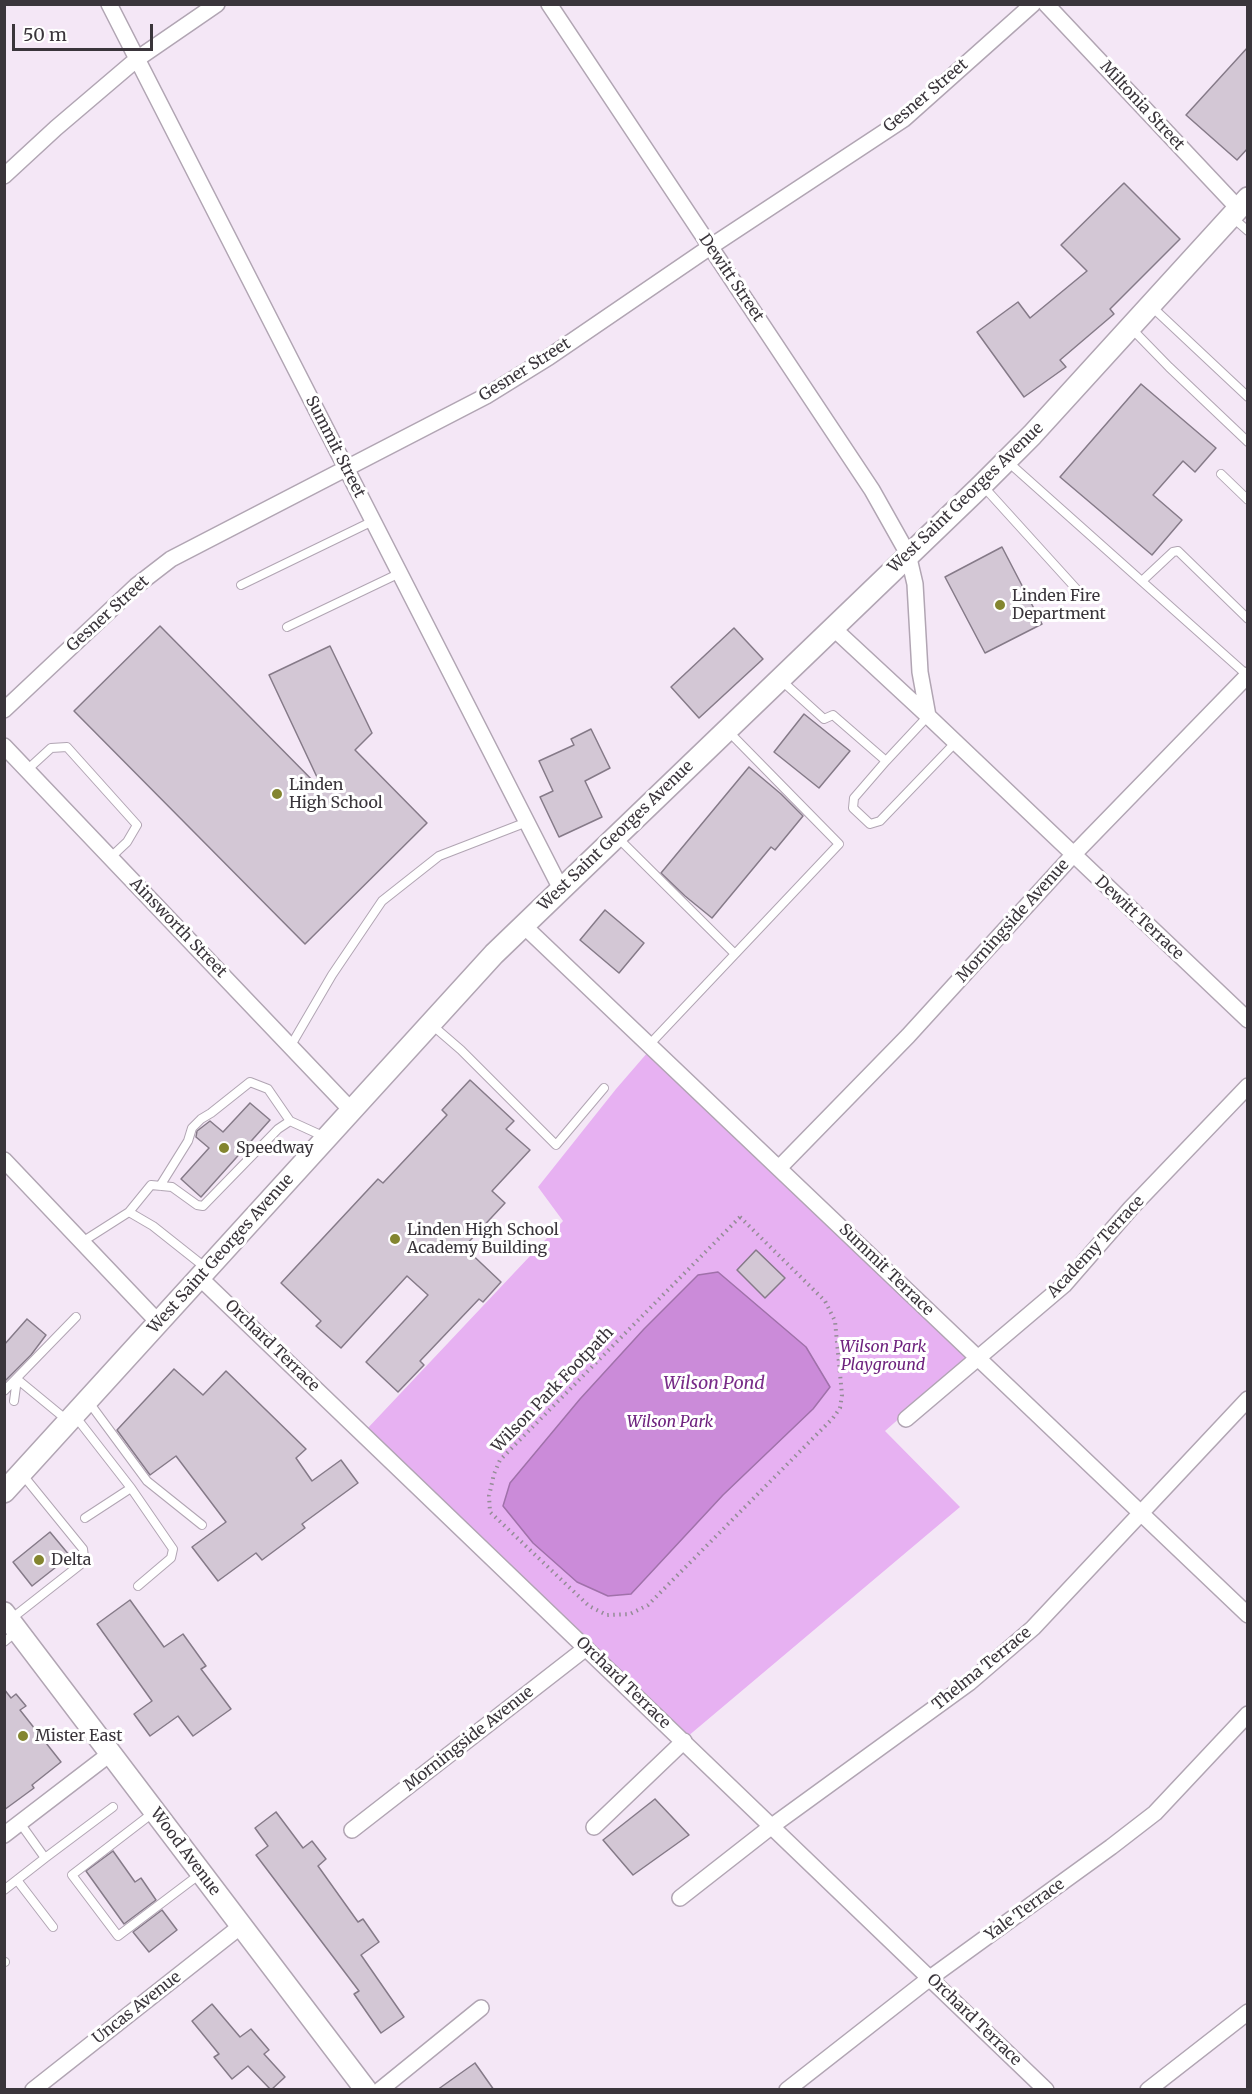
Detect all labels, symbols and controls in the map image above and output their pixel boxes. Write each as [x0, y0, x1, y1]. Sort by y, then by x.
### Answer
scale bar [15, 12, 156, 50]
text: 50 m [23, 23, 67, 46]
street label: Gesner Street [880, 55, 972, 137]
street label: Miltonia Street [1096, 57, 1188, 155]
street label: Dewitt Street [695, 230, 767, 326]
street label: Gesner Street [476, 334, 574, 406]
street label: Summit Street [301, 393, 369, 501]
street label: West Saint Georges Avenue [884, 419, 1048, 577]
street label: Gesner Street [63, 572, 153, 656]
place label: Linden Fire Department [1012, 586, 1106, 624]
marker: Linden Fire Department [993, 598, 1007, 612]
street label: West Saint Georges Avenue [534, 757, 698, 915]
place label: Linden High School [289, 775, 383, 813]
marker: Linden High School [270, 787, 284, 801]
street label: Morningside Avenue [953, 856, 1073, 986]
street label: Dewitt Terrace [1091, 872, 1187, 964]
street label: Ainsworth Street [126, 874, 230, 982]
place label: Speedway [236, 1138, 314, 1158]
marker: Speedway [217, 1141, 231, 1155]
street label: West Saint Georges Avenue [144, 1170, 298, 1338]
street label: Academy Terrace [1044, 1192, 1148, 1302]
place label: Linden High School Academy Building [407, 1220, 559, 1258]
street label: Summit Terrace [835, 1220, 937, 1320]
marker: Linden High School Academy Building [388, 1232, 402, 1246]
street label: Orchard Terrace [221, 1296, 323, 1396]
street label: Wilson Park Footpath [488, 1323, 618, 1457]
park label: Wilson Park Playground [840, 1337, 926, 1375]
water label: Wilson Pond [663, 1373, 765, 1395]
park label: Wilson Park [627, 1412, 713, 1432]
place label: Delta [51, 1550, 91, 1570]
marker: Delta [32, 1553, 46, 1567]
street label: Thelma Terrace [929, 1623, 1035, 1715]
street label: Orchard Terrace [572, 1633, 674, 1733]
street label: Morningside Avenue [400, 1683, 538, 1795]
place label: Mister East [35, 1726, 123, 1746]
marker: Mister East [16, 1729, 30, 1743]
street label: Wood Avenue [146, 1805, 224, 1899]
street label: Yale Terrace [982, 1875, 1068, 1945]
street label: Uncas Avenue [89, 1968, 185, 2048]
street label: Orchard Terrace [923, 1970, 1025, 2070]

